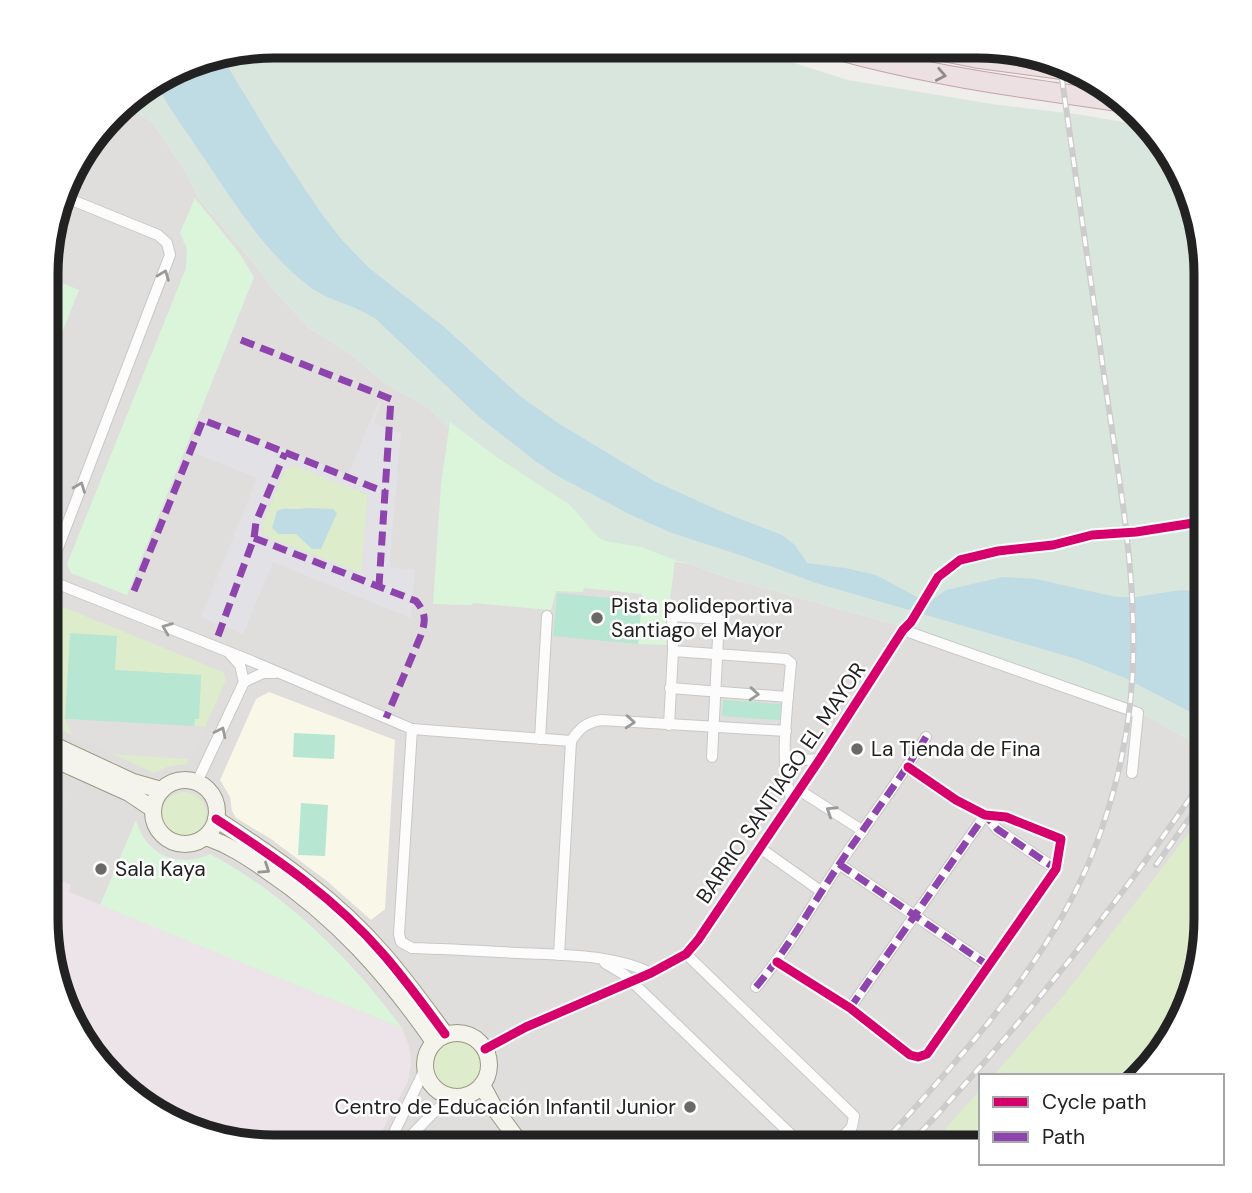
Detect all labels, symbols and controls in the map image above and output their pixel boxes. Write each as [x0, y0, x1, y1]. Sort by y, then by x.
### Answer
one-way arrow [935, 66, 947, 81]
one-way arrow [155, 270, 169, 282]
one-way arrow [71, 481, 85, 493]
place label: Pista polideportiva Santiago el Mayor [611, 592, 793, 644]
marker: Pista polideportiva Santiago el Mayor [589, 610, 605, 626]
one-way arrow [162, 623, 174, 637]
street label: BARRIO SANTIAGO EL MAYOR [690, 657, 872, 909]
one-way arrow [748, 687, 759, 702]
one-way arrow [625, 714, 636, 729]
one-way arrow [212, 727, 226, 739]
place label: La Tienda de Fina [871, 735, 1041, 763]
marker: La Tienda de Fina [849, 741, 865, 757]
one-way arrow [826, 806, 839, 819]
place label: Sala Kaya [115, 855, 206, 883]
marker: Sala Kaya [93, 861, 109, 877]
one-way arrow [257, 861, 270, 873]
legend [979, 1074, 1224, 1165]
text: Cycle path [1042, 1088, 1147, 1116]
place label: Centro de Educación Infantil Junior [334, 1093, 676, 1121]
marker: Centro de Educación Infantil Junior [682, 1099, 698, 1115]
text: Path [1042, 1123, 1085, 1151]

